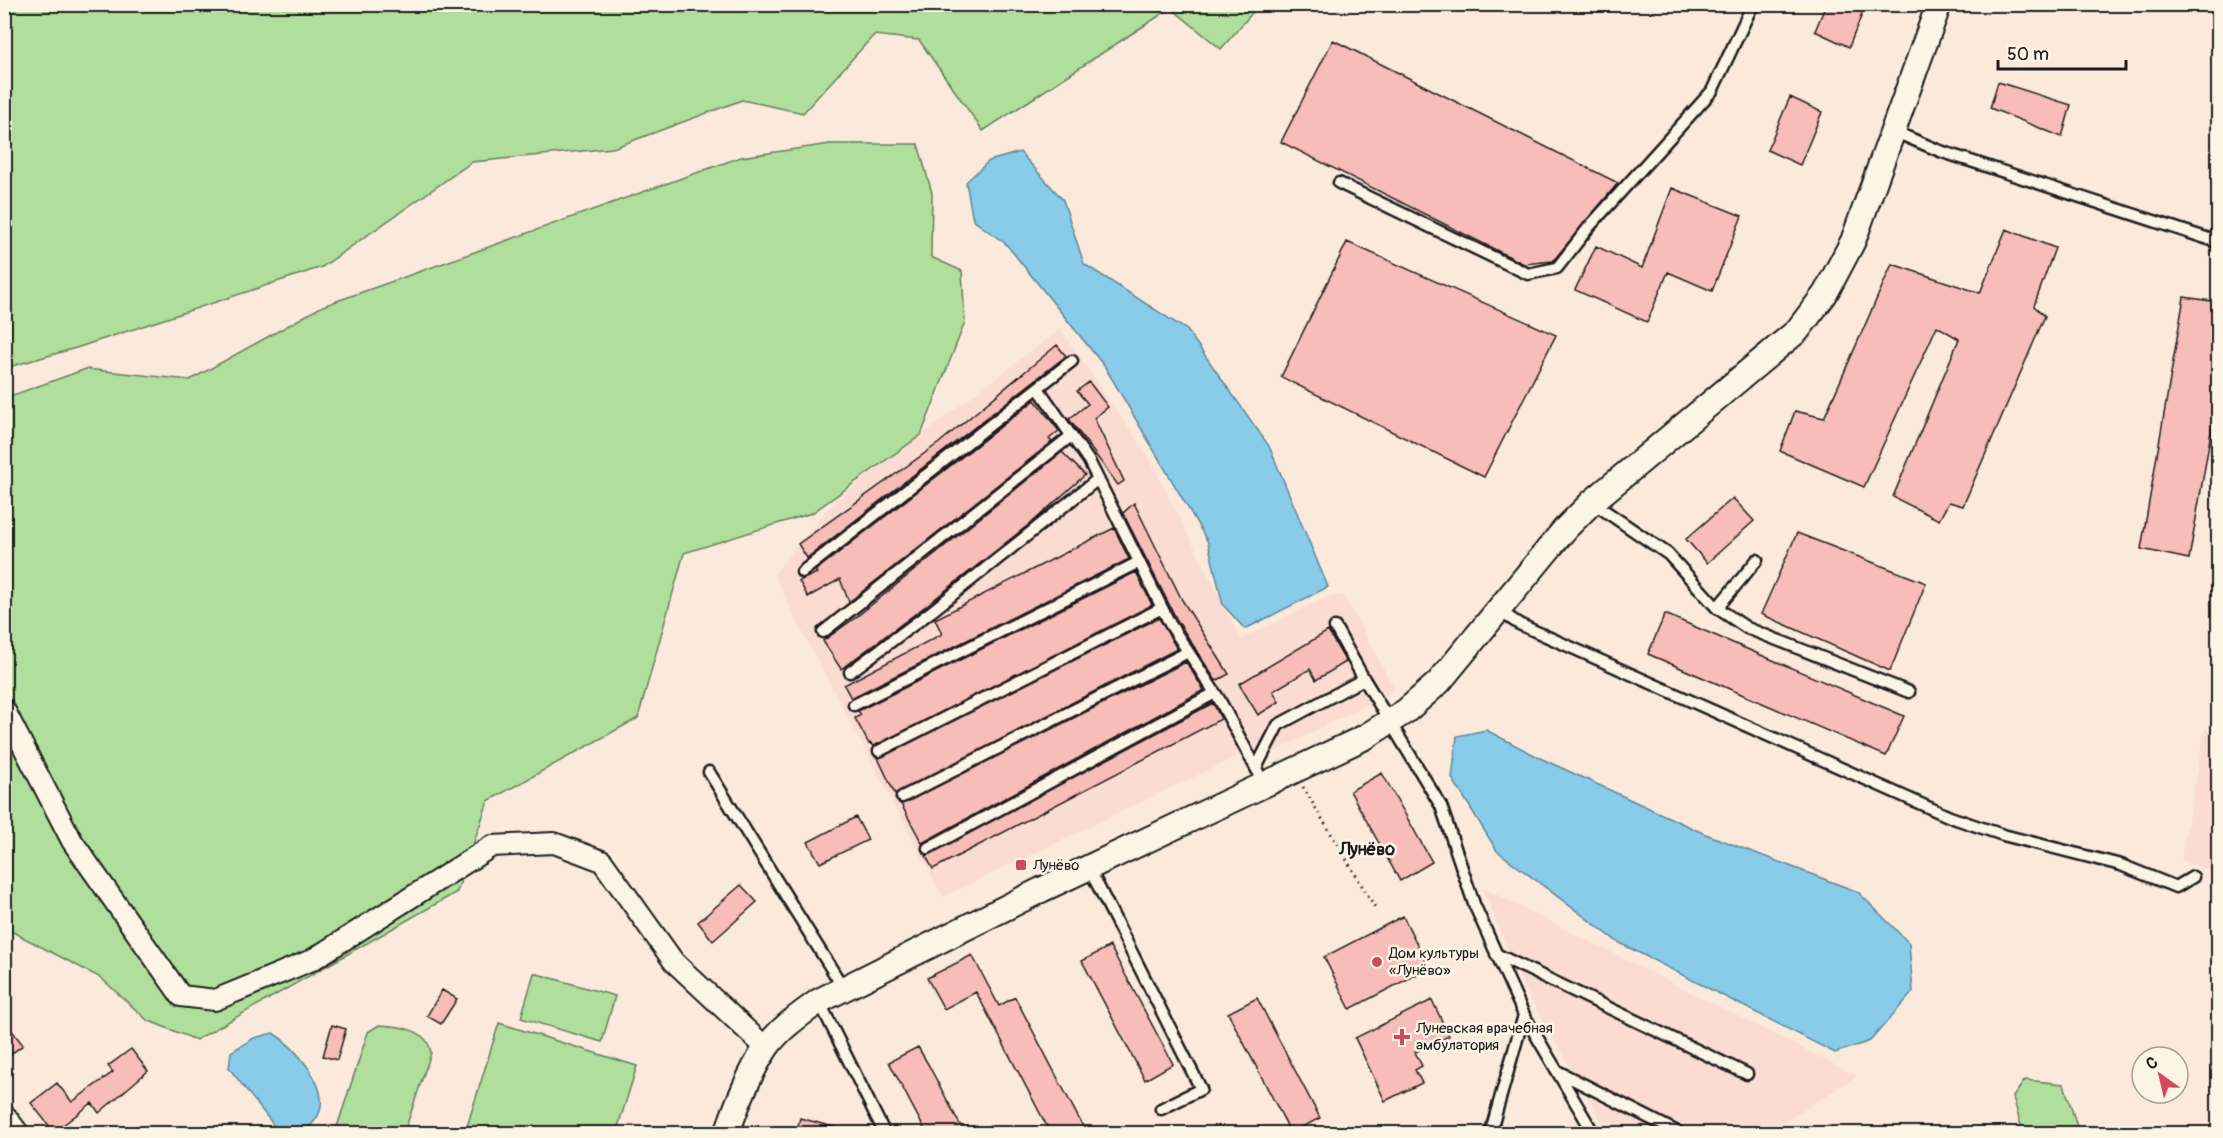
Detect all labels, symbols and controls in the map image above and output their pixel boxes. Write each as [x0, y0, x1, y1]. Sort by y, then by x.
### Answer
scale bar [1998, 33, 2126, 71]
text: 50 m [2007, 43, 2049, 66]
district label: Лунёво [1338, 838, 1395, 861]
place label: Лунёво [1032, 856, 1079, 875]
marker: Лунёво [1014, 858, 1028, 872]
place label: Дом культуры «Лунёво» [1388, 944, 1479, 980]
marker: Дом культуры «Лунёво» [1370, 955, 1384, 969]
place label: Луневская врачебная амбулатория [1415, 1019, 1553, 1055]
marker: Луневская врачебная амбулатория [1393, 1028, 1411, 1046]
north arrow [2130, 1045, 2190, 1105]
text: С [2142, 1052, 2162, 1074]

